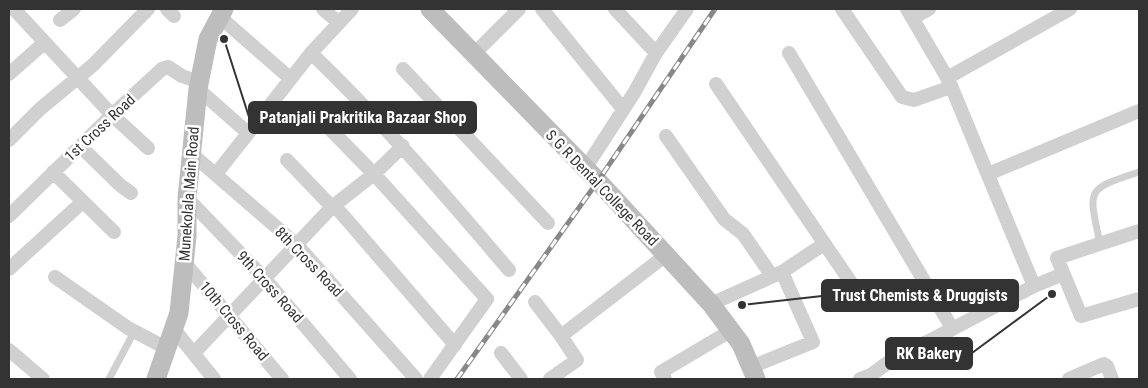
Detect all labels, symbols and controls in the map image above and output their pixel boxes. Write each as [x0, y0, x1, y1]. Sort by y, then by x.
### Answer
street label: 1st Cross Road [61, 91, 139, 165]
callout: Patanjali Prakritika Bazaar Shop [249, 102, 476, 133]
text: Patanjali Prakritika Bazaar Shop [260, 108, 466, 127]
street label: Munekolala Main Road [175, 126, 203, 262]
street label: S G R Dental College Road [542, 126, 662, 250]
street label: 8th Cross Road [271, 223, 347, 301]
street label: 9th Cross Road [233, 247, 307, 327]
street label: 10th Cross Road [196, 278, 272, 364]
callout: Trust Chemists & Druggists [822, 280, 1018, 311]
text: Trust Chemists & Druggists [832, 286, 1008, 305]
callout: RK Bakery [886, 338, 972, 369]
text: RK Bakery [896, 344, 962, 363]

